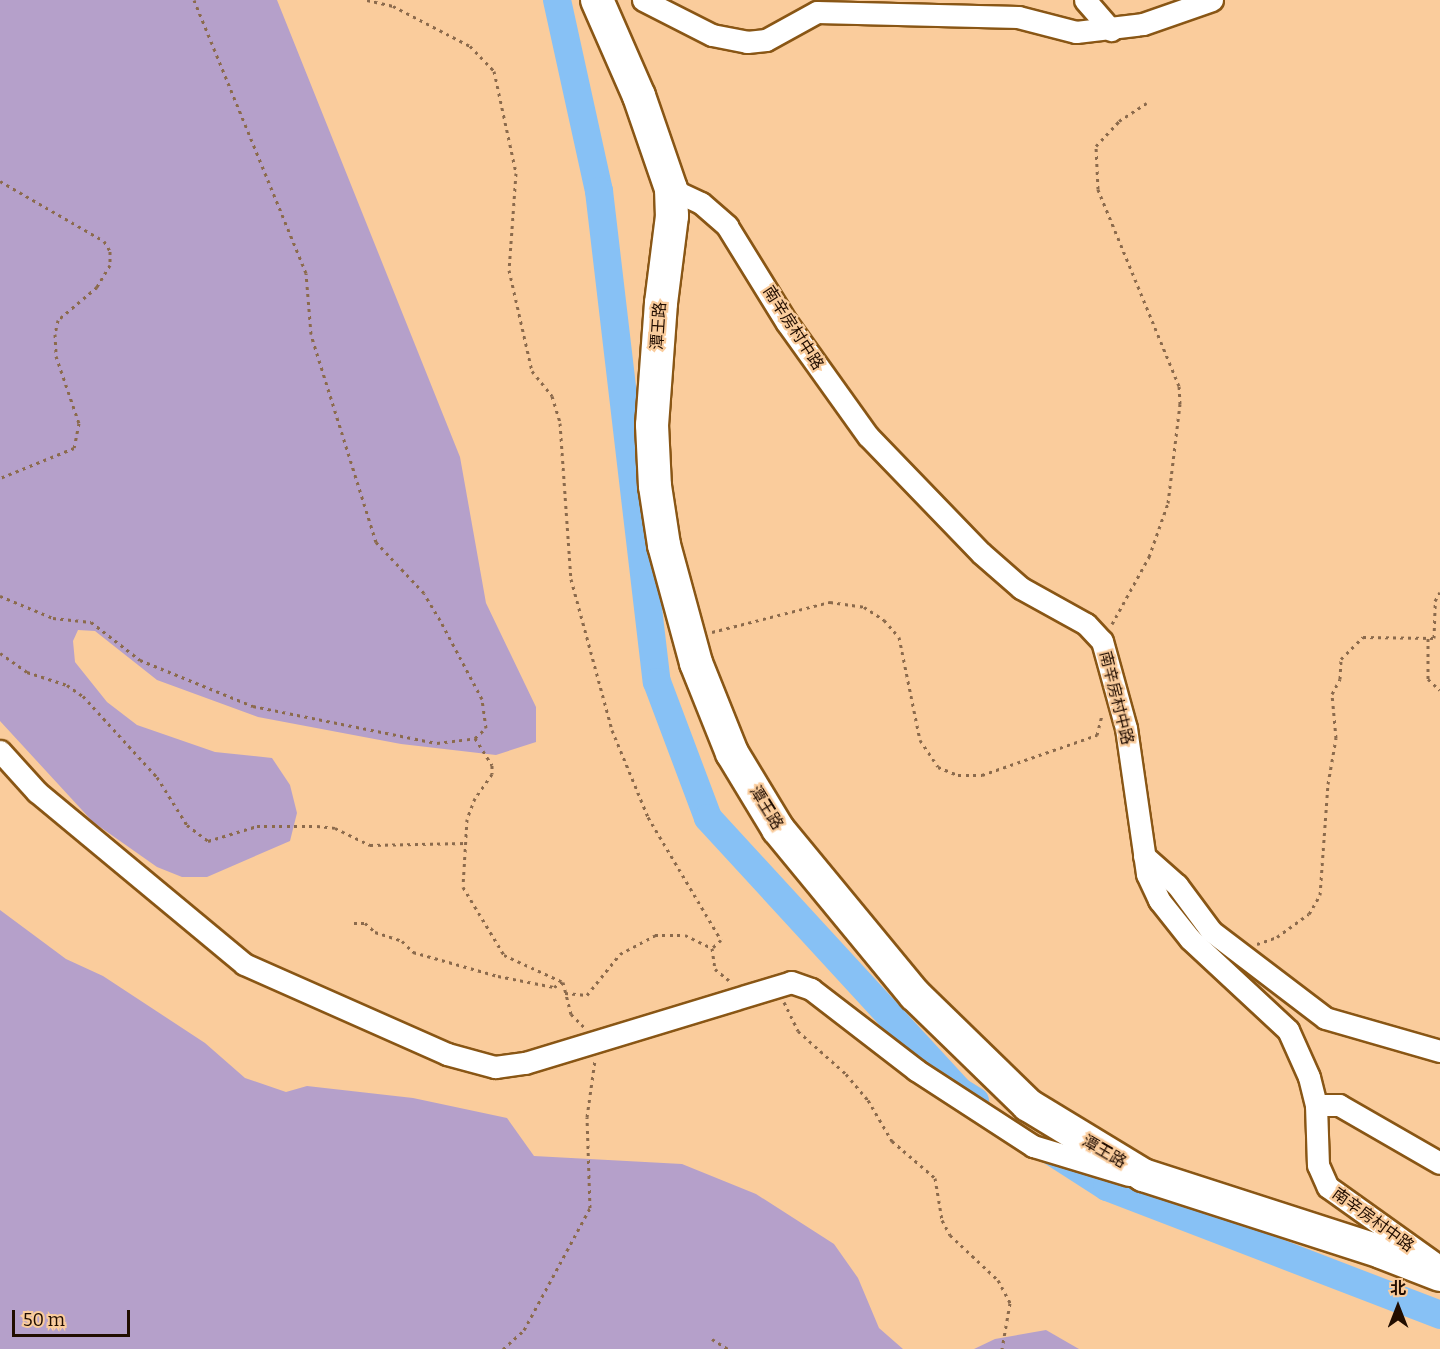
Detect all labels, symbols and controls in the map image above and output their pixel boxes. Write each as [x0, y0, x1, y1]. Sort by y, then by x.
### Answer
street label: 南辛房村中路 [759, 283, 827, 373]
street label: 潭王路 [648, 301, 670, 351]
street label: 南辛房村中路 [1095, 649, 1137, 747]
street label: 潭王路 [745, 783, 787, 833]
street label: 潭王路 [1078, 1132, 1130, 1172]
street label: 南辛房村中路 [1329, 1184, 1417, 1256]
north arrow [1368, 1277, 1428, 1337]
text: 北 [1390, 1279, 1406, 1298]
scale bar [15, 1298, 134, 1336]
text: 50 m [23, 1309, 65, 1331]

